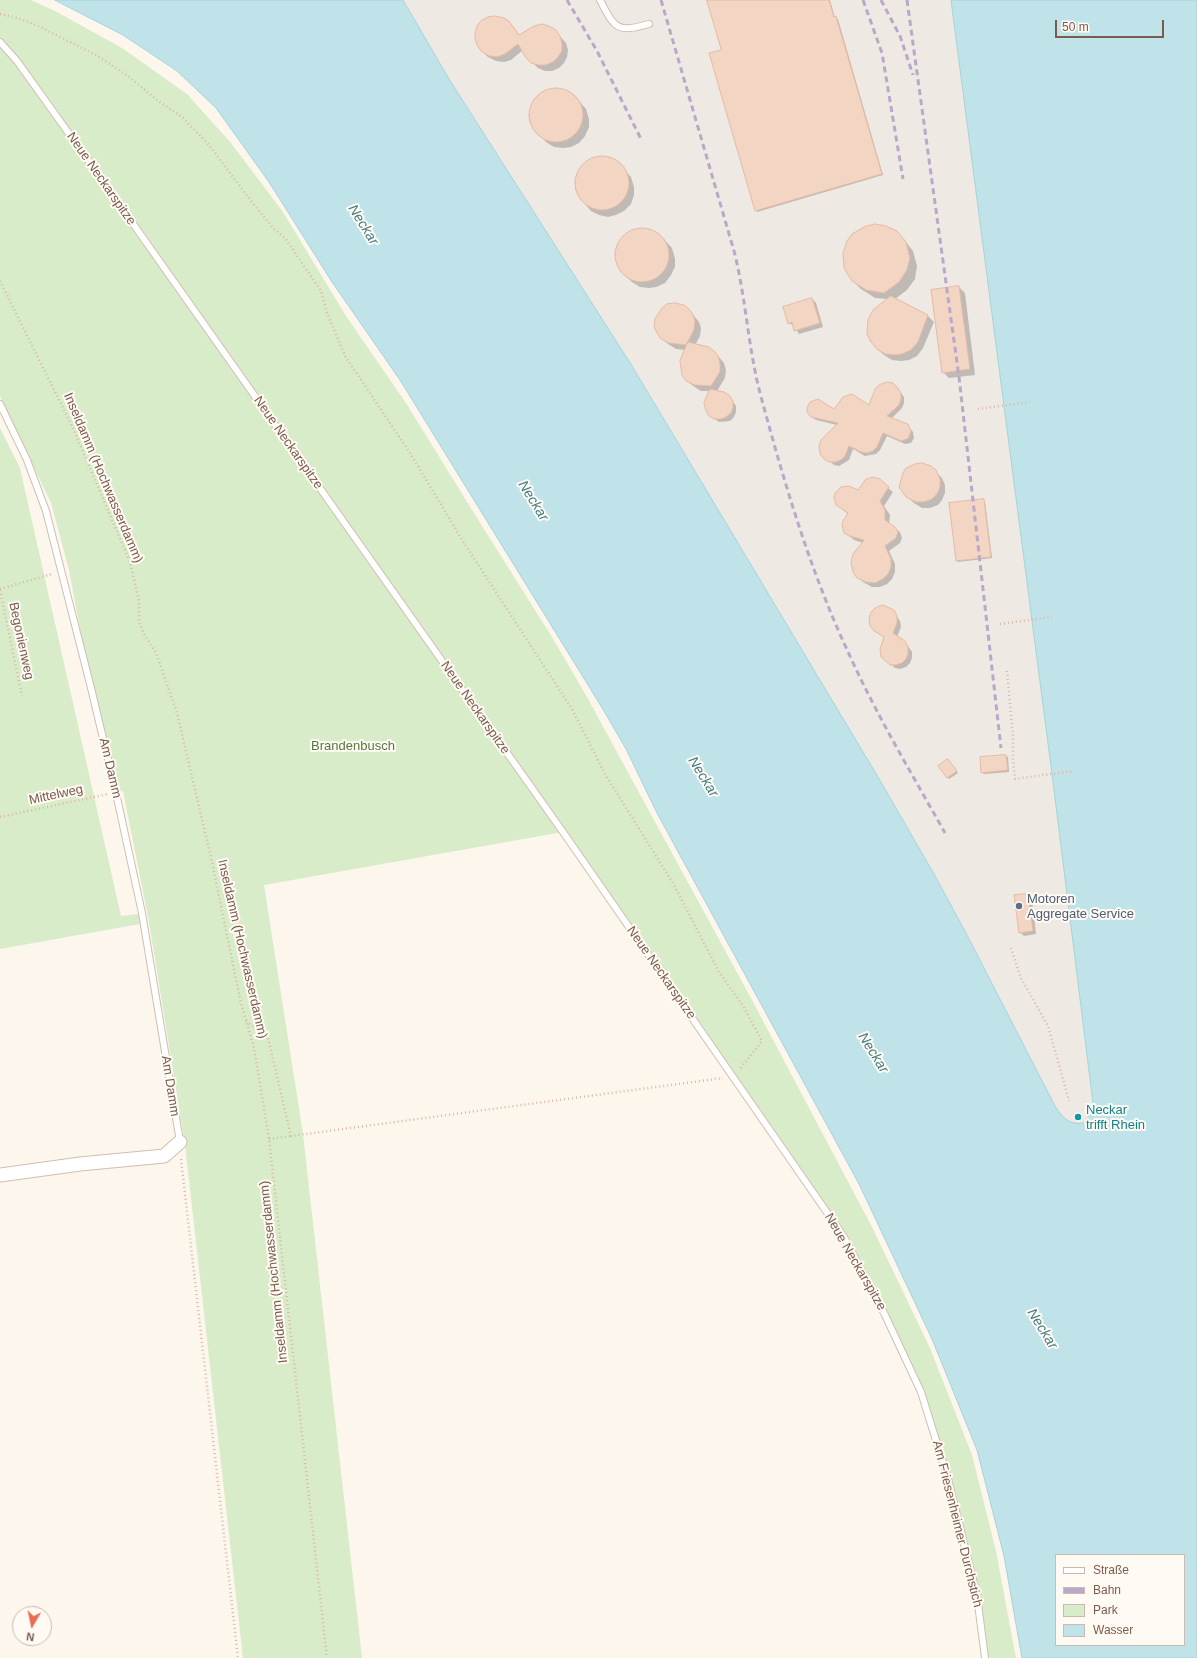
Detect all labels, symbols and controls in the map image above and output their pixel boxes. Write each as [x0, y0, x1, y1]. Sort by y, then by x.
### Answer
scale bar [1057, 12, 1166, 38]
text: 50 m [1062, 20, 1089, 34]
street label: Neue Neckarspitze [63, 130, 139, 228]
water label: Neckar [344, 202, 382, 248]
street label: Inseldamm (Hochwasserdamm) [60, 390, 146, 566]
street label: Neue Neckarspitze [250, 394, 326, 492]
water label: Neckar [514, 478, 552, 524]
street label: Begonienweg [5, 601, 37, 681]
street label: Neue Neckarspitze [437, 659, 513, 757]
street label: Am Damm [95, 736, 125, 800]
park label: Brandenbusch [311, 738, 395, 754]
water label: Neckar [684, 754, 722, 800]
street label: Mittelweg [28, 782, 84, 808]
street label: Inseldamm (Hochwasserdamm) [214, 858, 270, 1040]
place label: Motoren Aggregate Service [1027, 891, 1134, 922]
marker: Motoren Aggregate Service [1014, 901, 1024, 911]
street label: Neue Neckarspitze [623, 924, 699, 1022]
water label: Neckar [854, 1030, 892, 1076]
street label: Am Damm [157, 1054, 183, 1118]
place label: Neckar trifft Rhein [1086, 1102, 1145, 1133]
marker: Neckar trifft Rhein [1073, 1112, 1083, 1122]
street label: Inseldamm (Hochwasserdamm) [257, 1180, 291, 1364]
street label: Neue Neckarspitze [821, 1211, 889, 1313]
water label: Neckar [1023, 1306, 1061, 1352]
street label: Am Friesenheimer Durchstich [929, 1439, 985, 1609]
legend [1055, 1554, 1185, 1646]
text: Straße [1093, 1563, 1129, 1577]
text: Bahn [1093, 1583, 1121, 1597]
text: Park [1093, 1603, 1118, 1617]
north arrow [12, 1606, 52, 1646]
text: Wasser [1093, 1623, 1133, 1637]
text: N [25, 1630, 35, 1643]

